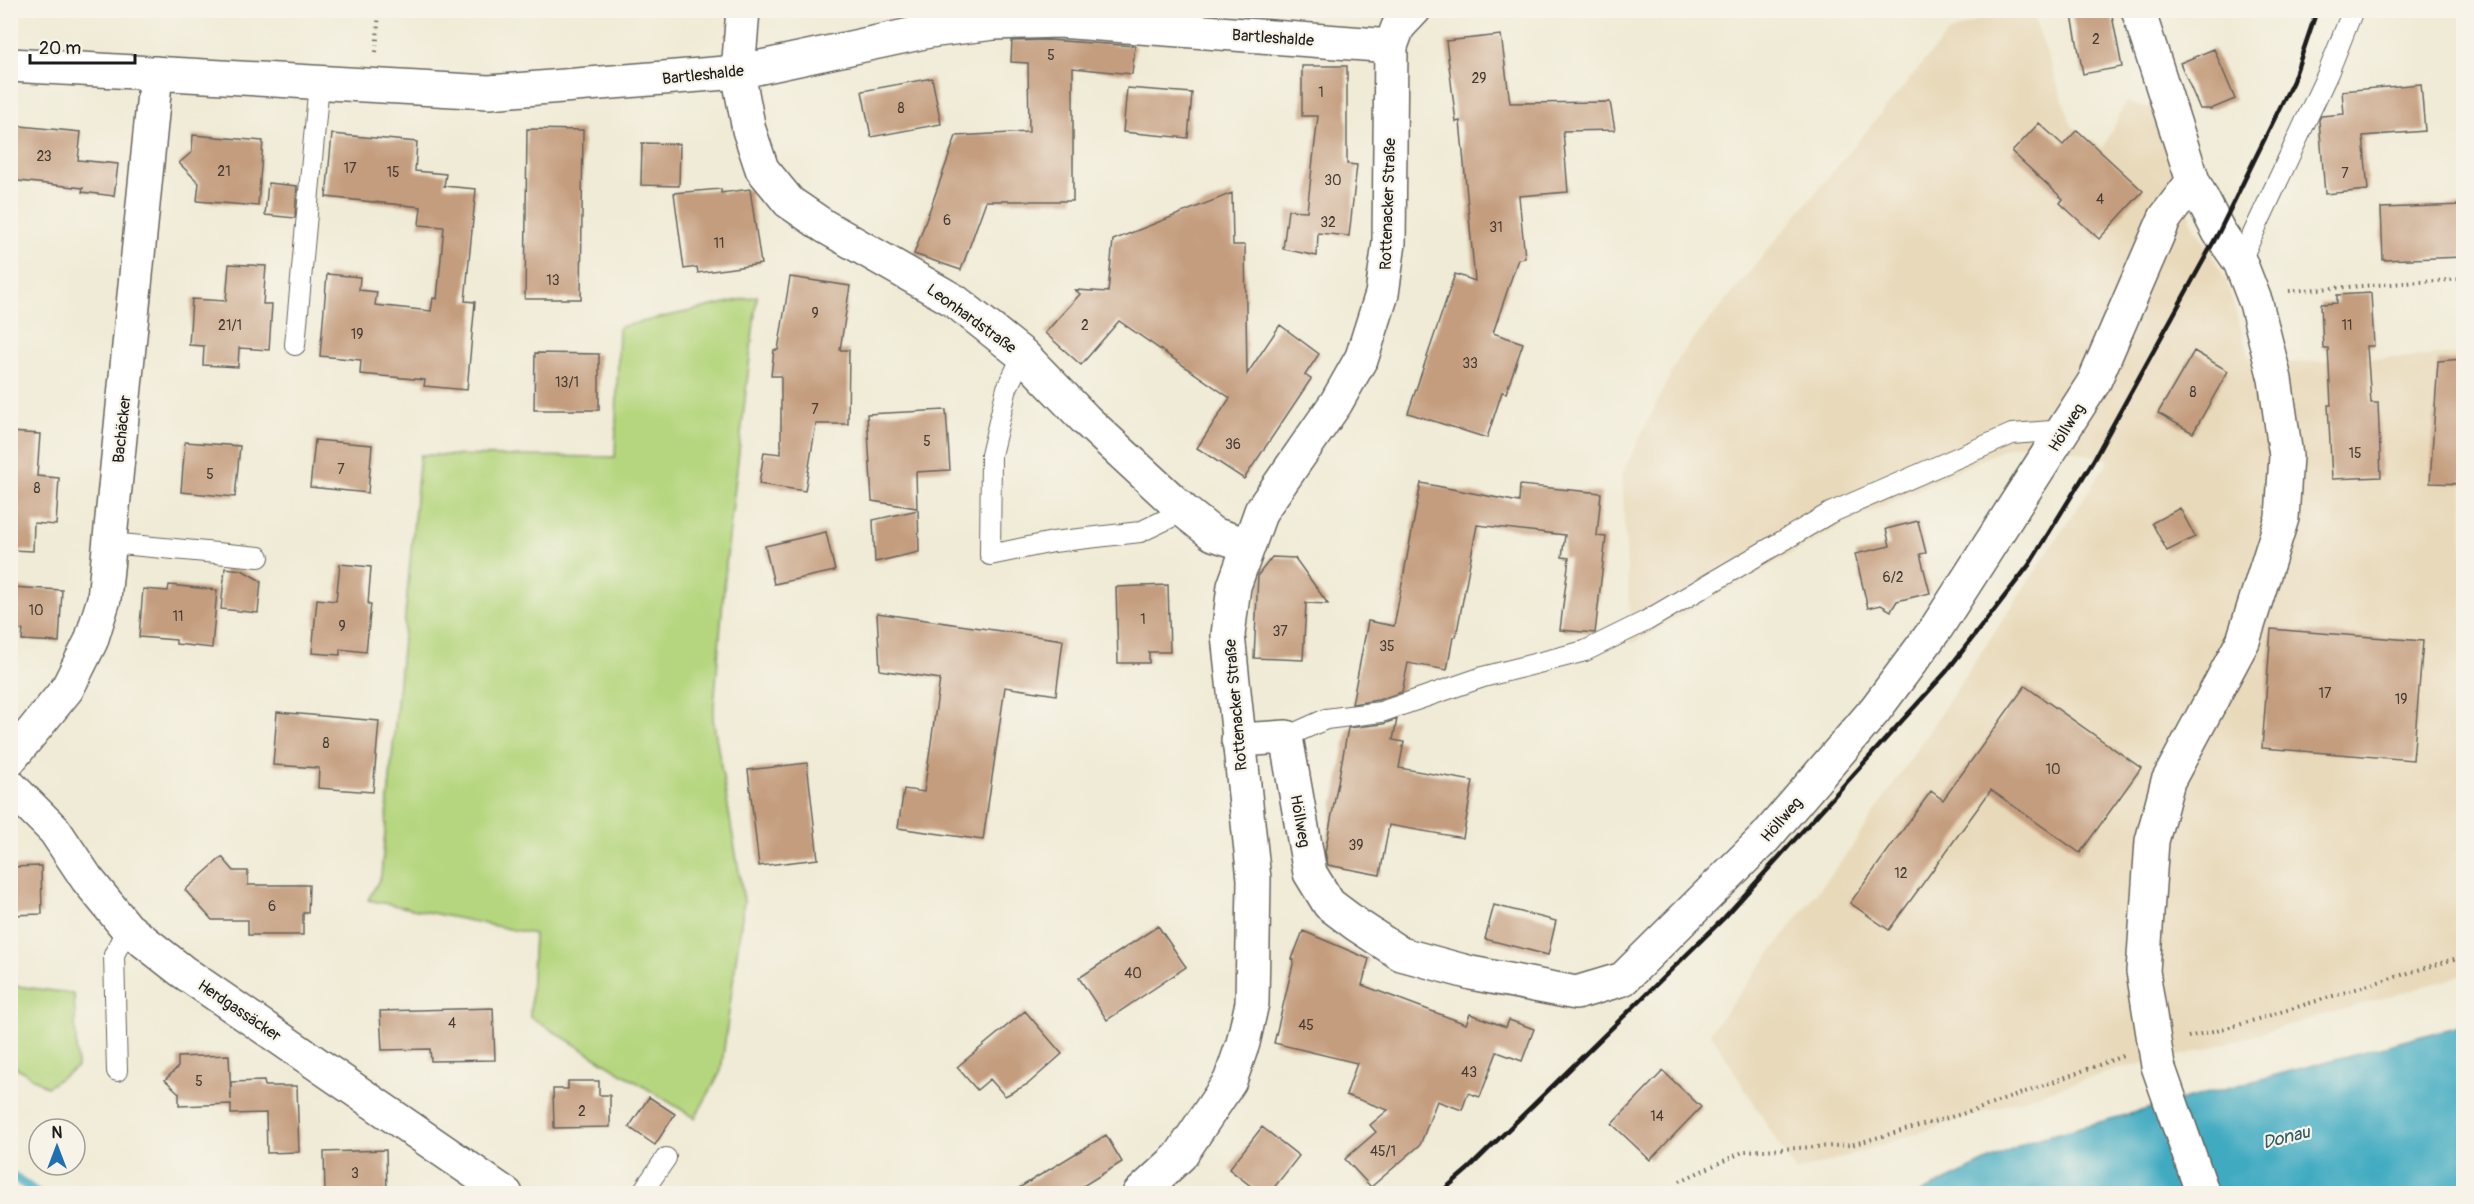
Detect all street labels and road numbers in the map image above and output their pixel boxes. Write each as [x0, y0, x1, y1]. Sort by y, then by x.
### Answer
street label: Bartleshalde [1231, 25, 1315, 51]
street label: Bartleshalde [661, 61, 745, 89]
street label: Rottenacker Straße [1376, 138, 1400, 270]
street label: Leonhardstraße [923, 280, 1020, 358]
street label: Bachäcker [108, 394, 136, 464]
street label: Höllweg [2044, 400, 2089, 455]
street label: Rottenacker Straße [1220, 638, 1252, 772]
street label: Höllweg [1286, 793, 1314, 849]
street label: Höllweg [1757, 793, 1807, 846]
street label: Herdgassäcker [194, 976, 285, 1046]

